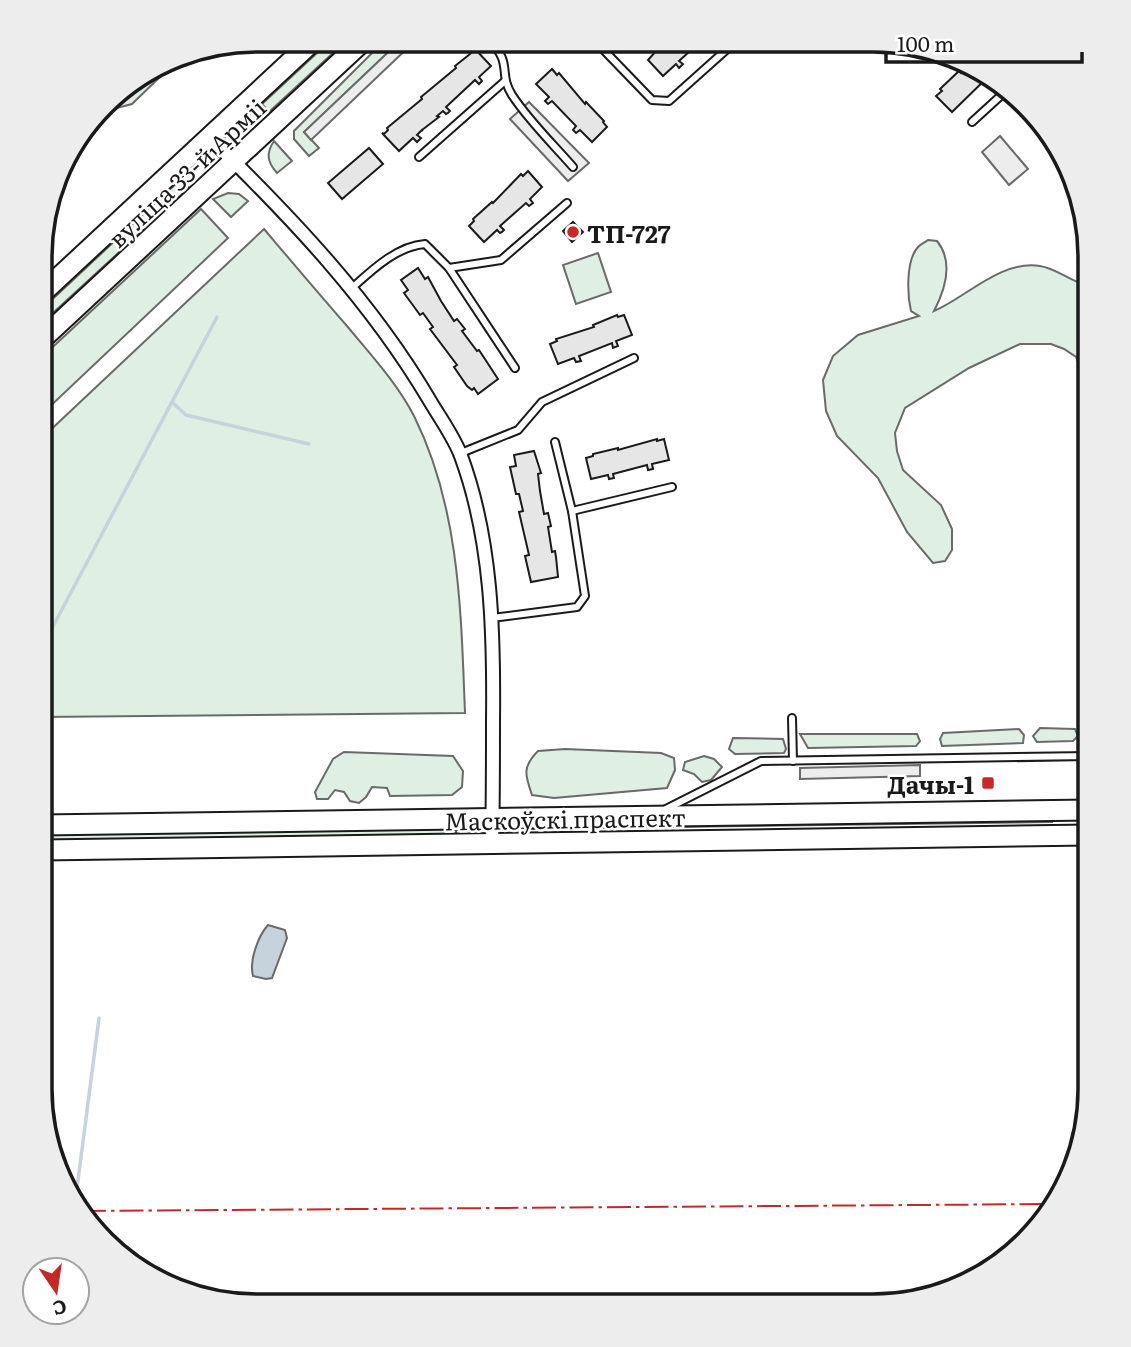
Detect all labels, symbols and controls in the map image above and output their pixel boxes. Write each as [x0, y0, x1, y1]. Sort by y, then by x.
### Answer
scale bar [886, 21, 1082, 65]
text: 100 m [897, 27, 954, 58]
street label: вуліца 33-й Арміі [99, 89, 273, 255]
place label: ТП-727 [587, 215, 671, 250]
marker: ТП-727 [565, 224, 581, 240]
place label: Дачы-1 [887, 766, 974, 801]
marker: Дачы-1 [980, 775, 996, 791]
street label: Маскоўскі праспект [444, 798, 686, 838]
north arrow [21, 1256, 91, 1326]
text: С [50, 1293, 70, 1324]

